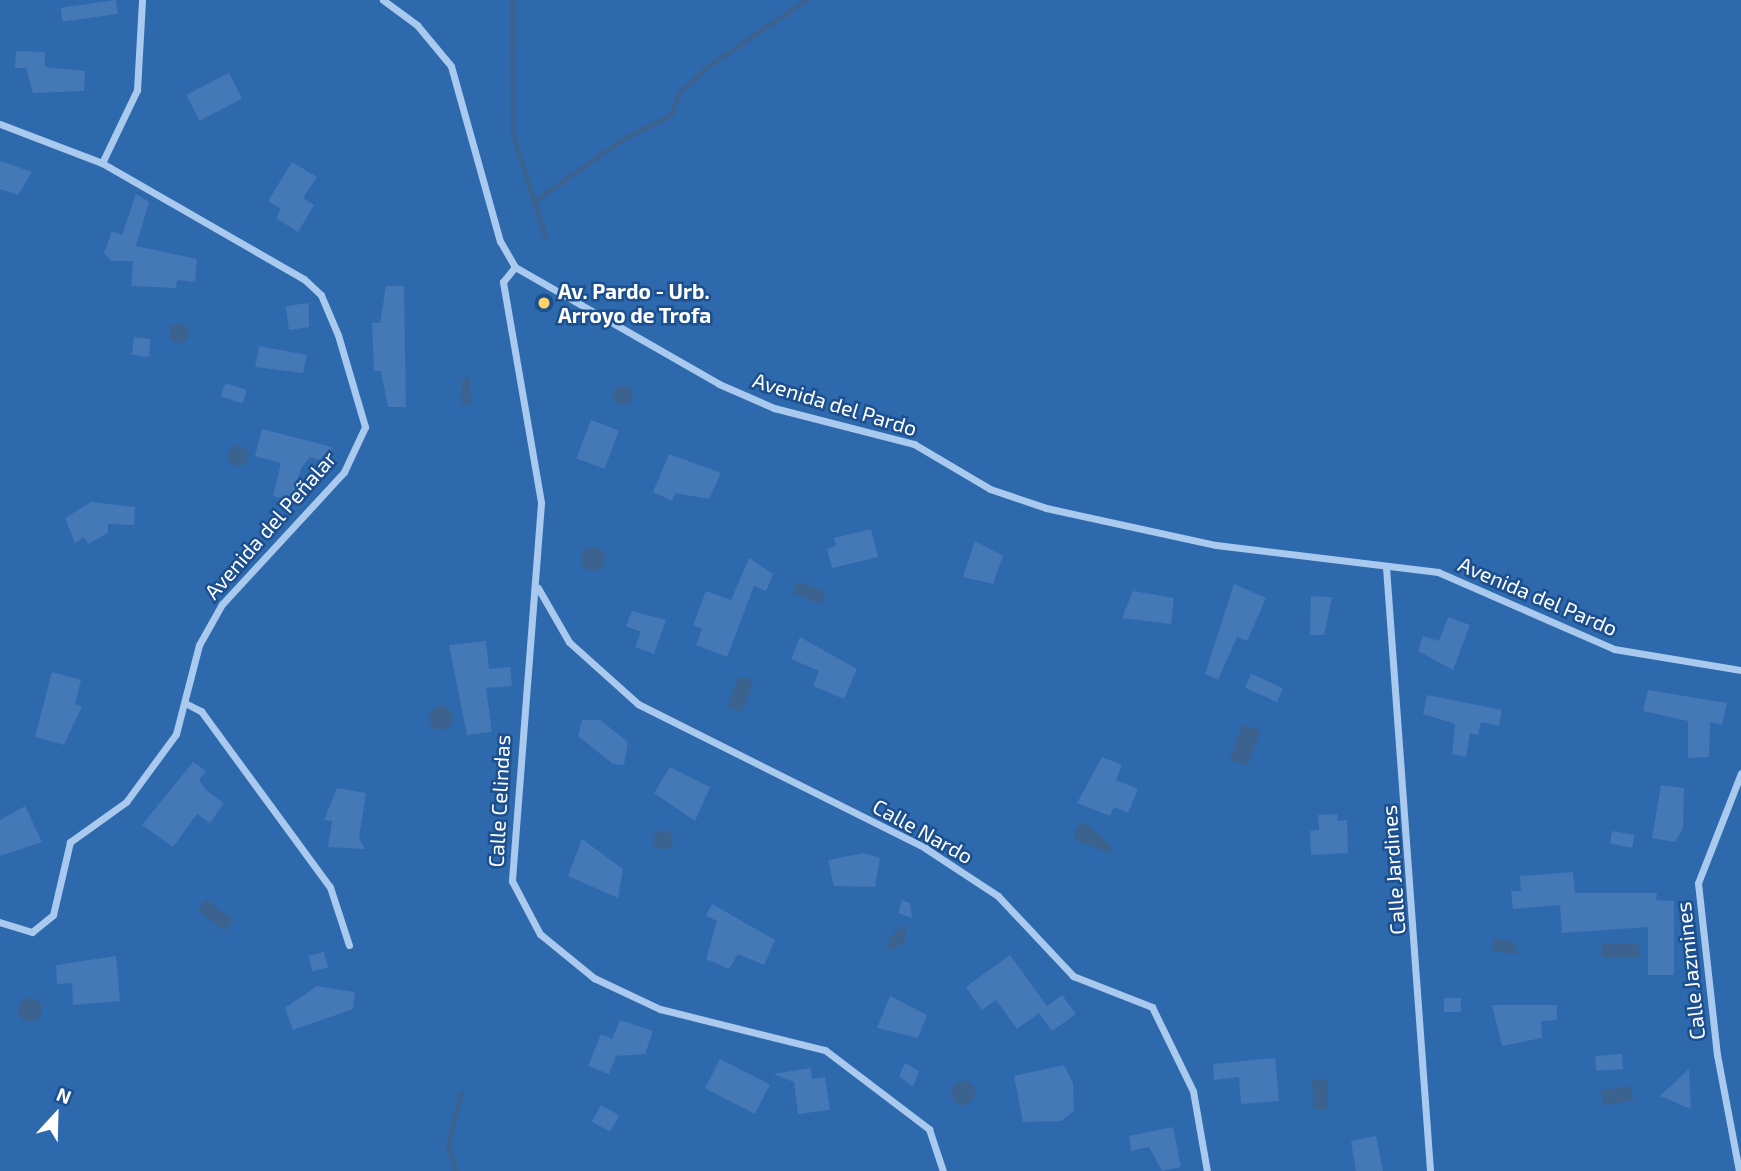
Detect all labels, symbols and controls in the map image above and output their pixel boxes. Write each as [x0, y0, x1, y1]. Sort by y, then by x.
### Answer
place label: Av. Pardo - Urb. Arroyo de Trofa [558, 278, 712, 328]
marker: Av. Pardo - Urb. Arroyo de Trofa [536, 295, 552, 311]
street label: Avenida del Pardo [750, 367, 920, 441]
street label: Avenida del Peñalar [199, 446, 341, 604]
street label: Avenida del Pardo [1454, 551, 1622, 641]
street label: Calle Celindas [483, 734, 515, 868]
street label: Calle Nardo [869, 793, 977, 869]
street label: Calle Jardines [1376, 804, 1410, 936]
street label: Calle Jazmines [1670, 901, 1710, 1041]
north arrow [21, 1080, 91, 1150]
text: N [53, 1082, 75, 1108]

